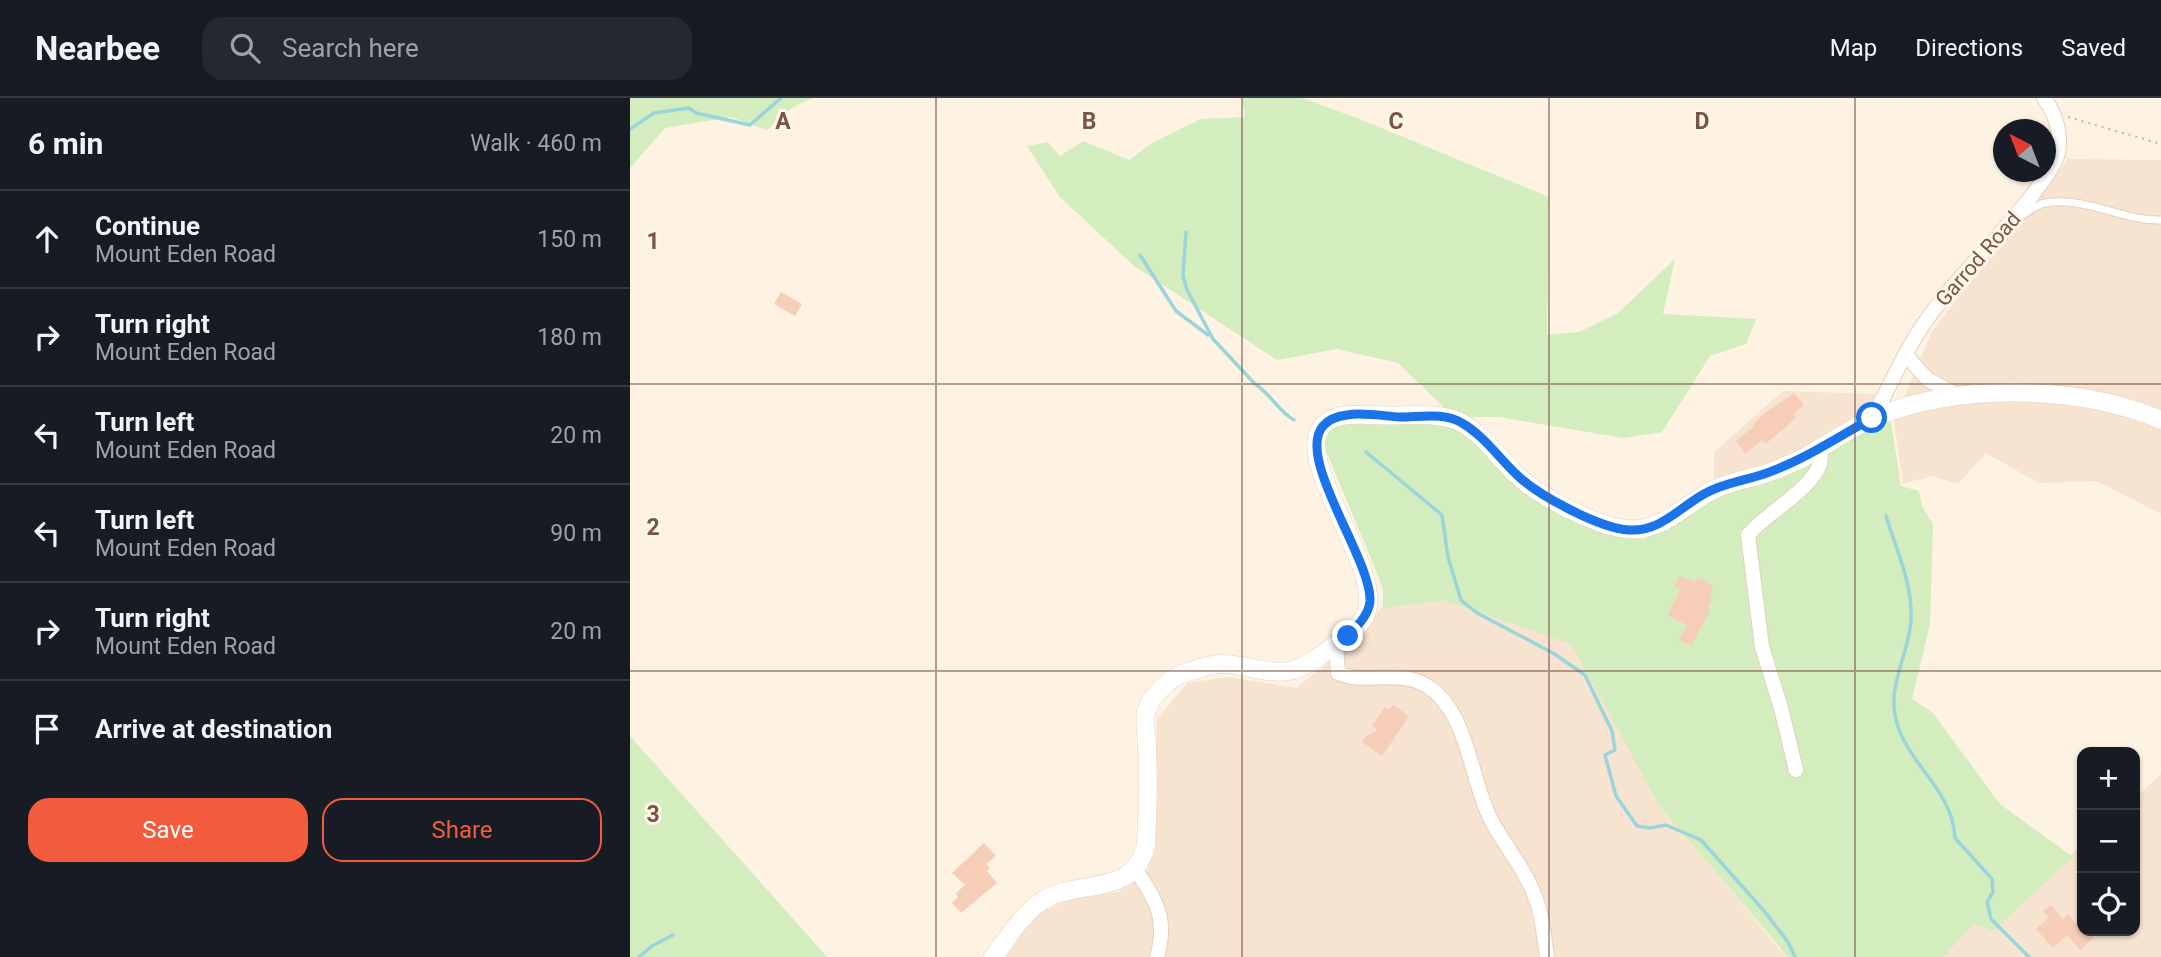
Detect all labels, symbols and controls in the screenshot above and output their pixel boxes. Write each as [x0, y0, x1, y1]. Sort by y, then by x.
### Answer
search box [202, 17, 692, 80]
text: Nearbee [35, 29, 160, 68]
icon: search [226, 29, 264, 67]
text: Search here [282, 33, 419, 63]
text: Map [1830, 34, 1877, 62]
text: Directions [1915, 34, 2023, 62]
text: Saved [2061, 34, 2126, 62]
text: A [775, 108, 791, 135]
text: B [1082, 108, 1096, 135]
text: C [1388, 108, 1404, 135]
text: D [1695, 108, 1709, 135]
north arrow [1993, 119, 2056, 182]
text: 6 min [28, 126, 103, 161]
text: Walk · 460 m [470, 130, 602, 157]
street label: Garrod Road [1931, 207, 2025, 311]
text: Continue [95, 211, 200, 241]
icon: ahead [28, 220, 66, 258]
text: 150 m [537, 226, 602, 253]
text: 1 [646, 228, 660, 255]
text: Mount Eden Road [95, 241, 276, 268]
text: Turn right [95, 309, 210, 339]
icon: right [28, 318, 66, 356]
text: 180 m [537, 324, 602, 351]
text: Mount Eden Road [95, 339, 276, 366]
route start [1856, 402, 1887, 433]
text: Turn left [95, 407, 194, 437]
icon: left [28, 416, 66, 454]
text: 20 m [550, 422, 602, 449]
text: Mount Eden Road [95, 437, 276, 464]
text: Turn left [95, 505, 194, 535]
icon: left [28, 514, 66, 552]
text: 2 [646, 514, 660, 541]
text: 90 m [550, 520, 602, 547]
text: Mount Eden Road [95, 535, 276, 562]
text: Turn right [95, 603, 210, 633]
icon: right [28, 612, 66, 650]
text: 20 m [550, 618, 602, 645]
route end [1332, 620, 1363, 651]
text: Mount Eden Road [95, 633, 276, 660]
icon: arrive [28, 710, 66, 748]
text: Arrive at destination [95, 714, 332, 744]
map controls [2077, 747, 2140, 936]
button: + [2077, 747, 2140, 810]
button: Save [28, 798, 308, 862]
button: Share [322, 798, 602, 862]
text: 3 [646, 801, 660, 828]
button: − [2077, 810, 2140, 873]
button: locate [2077, 873, 2140, 936]

